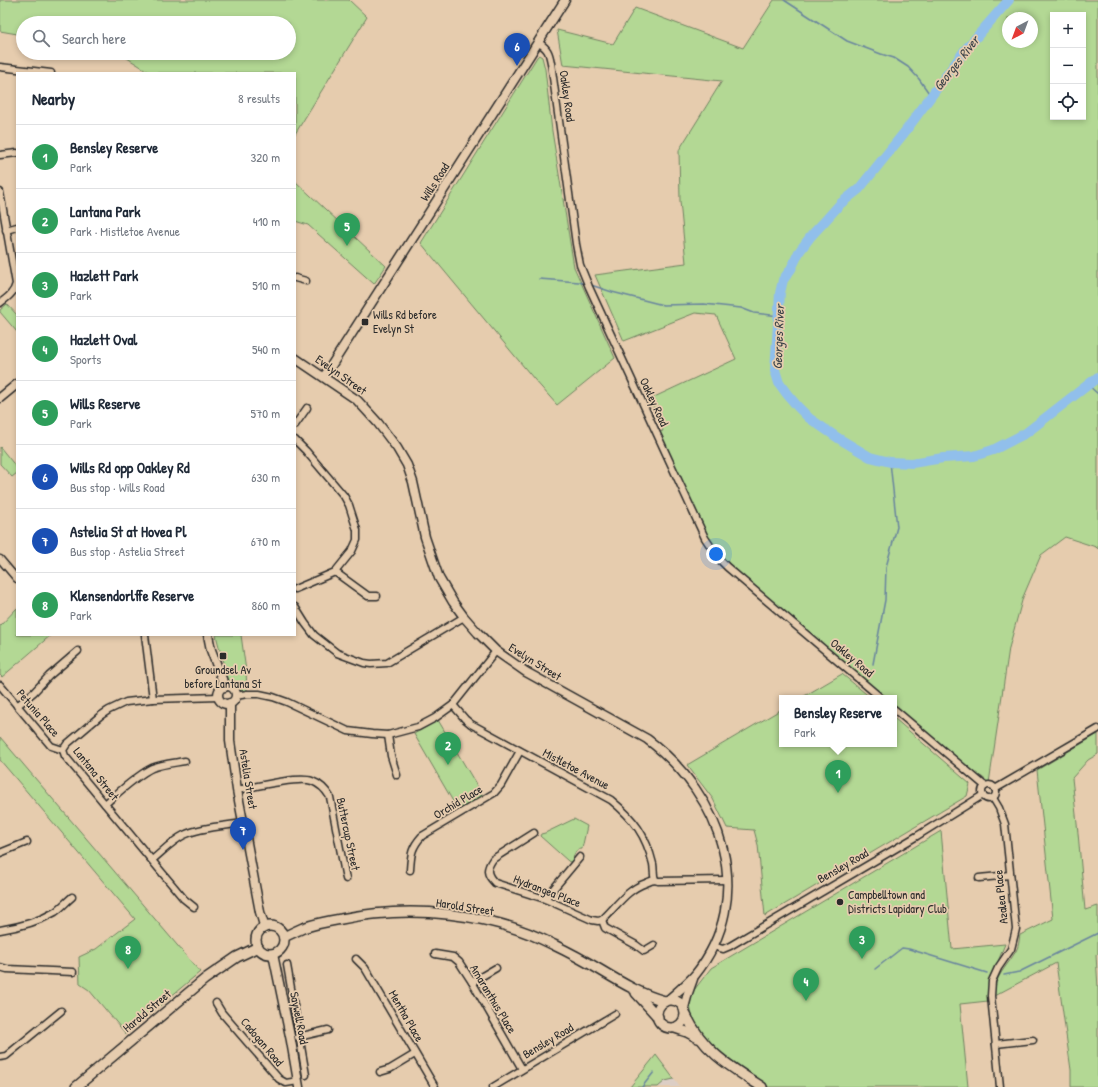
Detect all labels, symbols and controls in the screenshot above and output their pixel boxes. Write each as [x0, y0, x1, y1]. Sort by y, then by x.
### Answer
north arrow [1002, 12, 1038, 48]
map controls [1050, 12, 1086, 120]
button: + [1050, 12, 1086, 48]
search box [16, 16, 296, 60]
icon: search [30, 27, 52, 49]
text: Search here [62, 28, 126, 49]
water label: Georges River [929, 30, 985, 95]
pin: 6 [504, 33, 530, 66]
button: − [1050, 48, 1086, 84]
street label: Oakley Road [555, 69, 580, 123]
button: locate [1050, 84, 1086, 120]
text: Nearby [32, 87, 75, 110]
text: 8 results [238, 89, 280, 107]
text: Bensley Reserve [70, 137, 158, 158]
text: 1 [43, 148, 47, 166]
text: 320 m [250, 148, 280, 166]
text: Park [70, 158, 92, 176]
street label: Wills Road [416, 159, 453, 204]
text: Lantana Park [70, 201, 141, 222]
text: 2 [42, 212, 48, 230]
text: 410 m [253, 212, 280, 230]
pin: 5 [334, 213, 360, 246]
text: Park · Mistletoe Avenue [70, 222, 180, 240]
text: Hazlett Park [70, 265, 138, 286]
text: 3 [42, 276, 48, 294]
text: 510 m [252, 276, 280, 294]
text: Park [70, 286, 92, 304]
water label: Georges River [768, 302, 789, 370]
place label: Wills Rd before Evelyn St [373, 306, 437, 337]
marker: Wills Rd before Evelyn St [360, 317, 370, 327]
text: Hazlett Oval [70, 329, 137, 350]
text: 4 [43, 340, 47, 358]
text: 540 m [252, 340, 280, 358]
text: Sports [70, 350, 101, 368]
street label: Evelyn Street [312, 351, 371, 399]
street label: Oakley Road [636, 375, 673, 429]
text: Wills Reserve [70, 393, 141, 414]
text: 5 [42, 404, 48, 422]
text: 570 m [250, 404, 280, 422]
text: Park [70, 414, 92, 432]
text: Wills Rd opp Oakley Rd [70, 457, 190, 478]
text: 6 [42, 468, 48, 486]
text: 630 m [251, 468, 280, 486]
text: Bus stop · Wills Road [70, 478, 164, 496]
text: Astelia St at Hovea Pl [70, 521, 186, 542]
text: 7 [42, 532, 48, 550]
text: 670 m [251, 532, 280, 550]
text: Bus stop · Astelia Street [70, 542, 184, 560]
your location [706, 544, 726, 564]
text: Klensendorlffe Reserve [70, 585, 194, 606]
text: 8 [42, 596, 48, 614]
text: 860 m [252, 596, 280, 614]
text: Park [70, 606, 92, 624]
street label: Oakley Road [827, 634, 878, 681]
street label: Evelyn Street [506, 639, 566, 685]
marker: Groundsel Av before Lantana St [218, 651, 228, 661]
place label: Groundsel Av before Lantana St [185, 661, 262, 692]
street label: Petunia Place [13, 685, 64, 740]
popup [779, 695, 897, 747]
text: Bensley Reserve [794, 702, 882, 723]
text: Park [794, 723, 816, 741]
pin: 2 [435, 732, 461, 765]
street label: Lantana Street [70, 743, 124, 805]
street label: Mistletoe Avenue [540, 744, 613, 793]
street label: Astelia Street [235, 748, 262, 811]
pin: 1 [825, 760, 851, 793]
street label: Orchid Place [430, 780, 486, 823]
street label: Buttercup Street [332, 796, 365, 873]
pin: 7 [230, 817, 256, 850]
street label: Bensley Road [814, 844, 872, 887]
street label: Azalea Place [989, 869, 1012, 925]
street label: Hydrangea Place [511, 870, 583, 911]
place label: Campbelltown and Districts Lapidary Club [848, 886, 947, 917]
street label: Harold Street [435, 894, 496, 920]
marker: Campbelltown and Districts Lapidary Club [835, 897, 845, 907]
pin: 3 [849, 926, 875, 959]
pin: 8 [115, 936, 141, 969]
street label: Amaranthus Place [466, 961, 521, 1037]
pin: 4 [793, 968, 819, 1001]
street label: Harold Street [119, 985, 175, 1036]
street label: Mentha Place [385, 987, 428, 1045]
street label: Saywell Road [286, 990, 313, 1046]
street label: Cadogan Road [237, 1014, 288, 1070]
street label: Bensley Road [519, 1019, 577, 1062]

